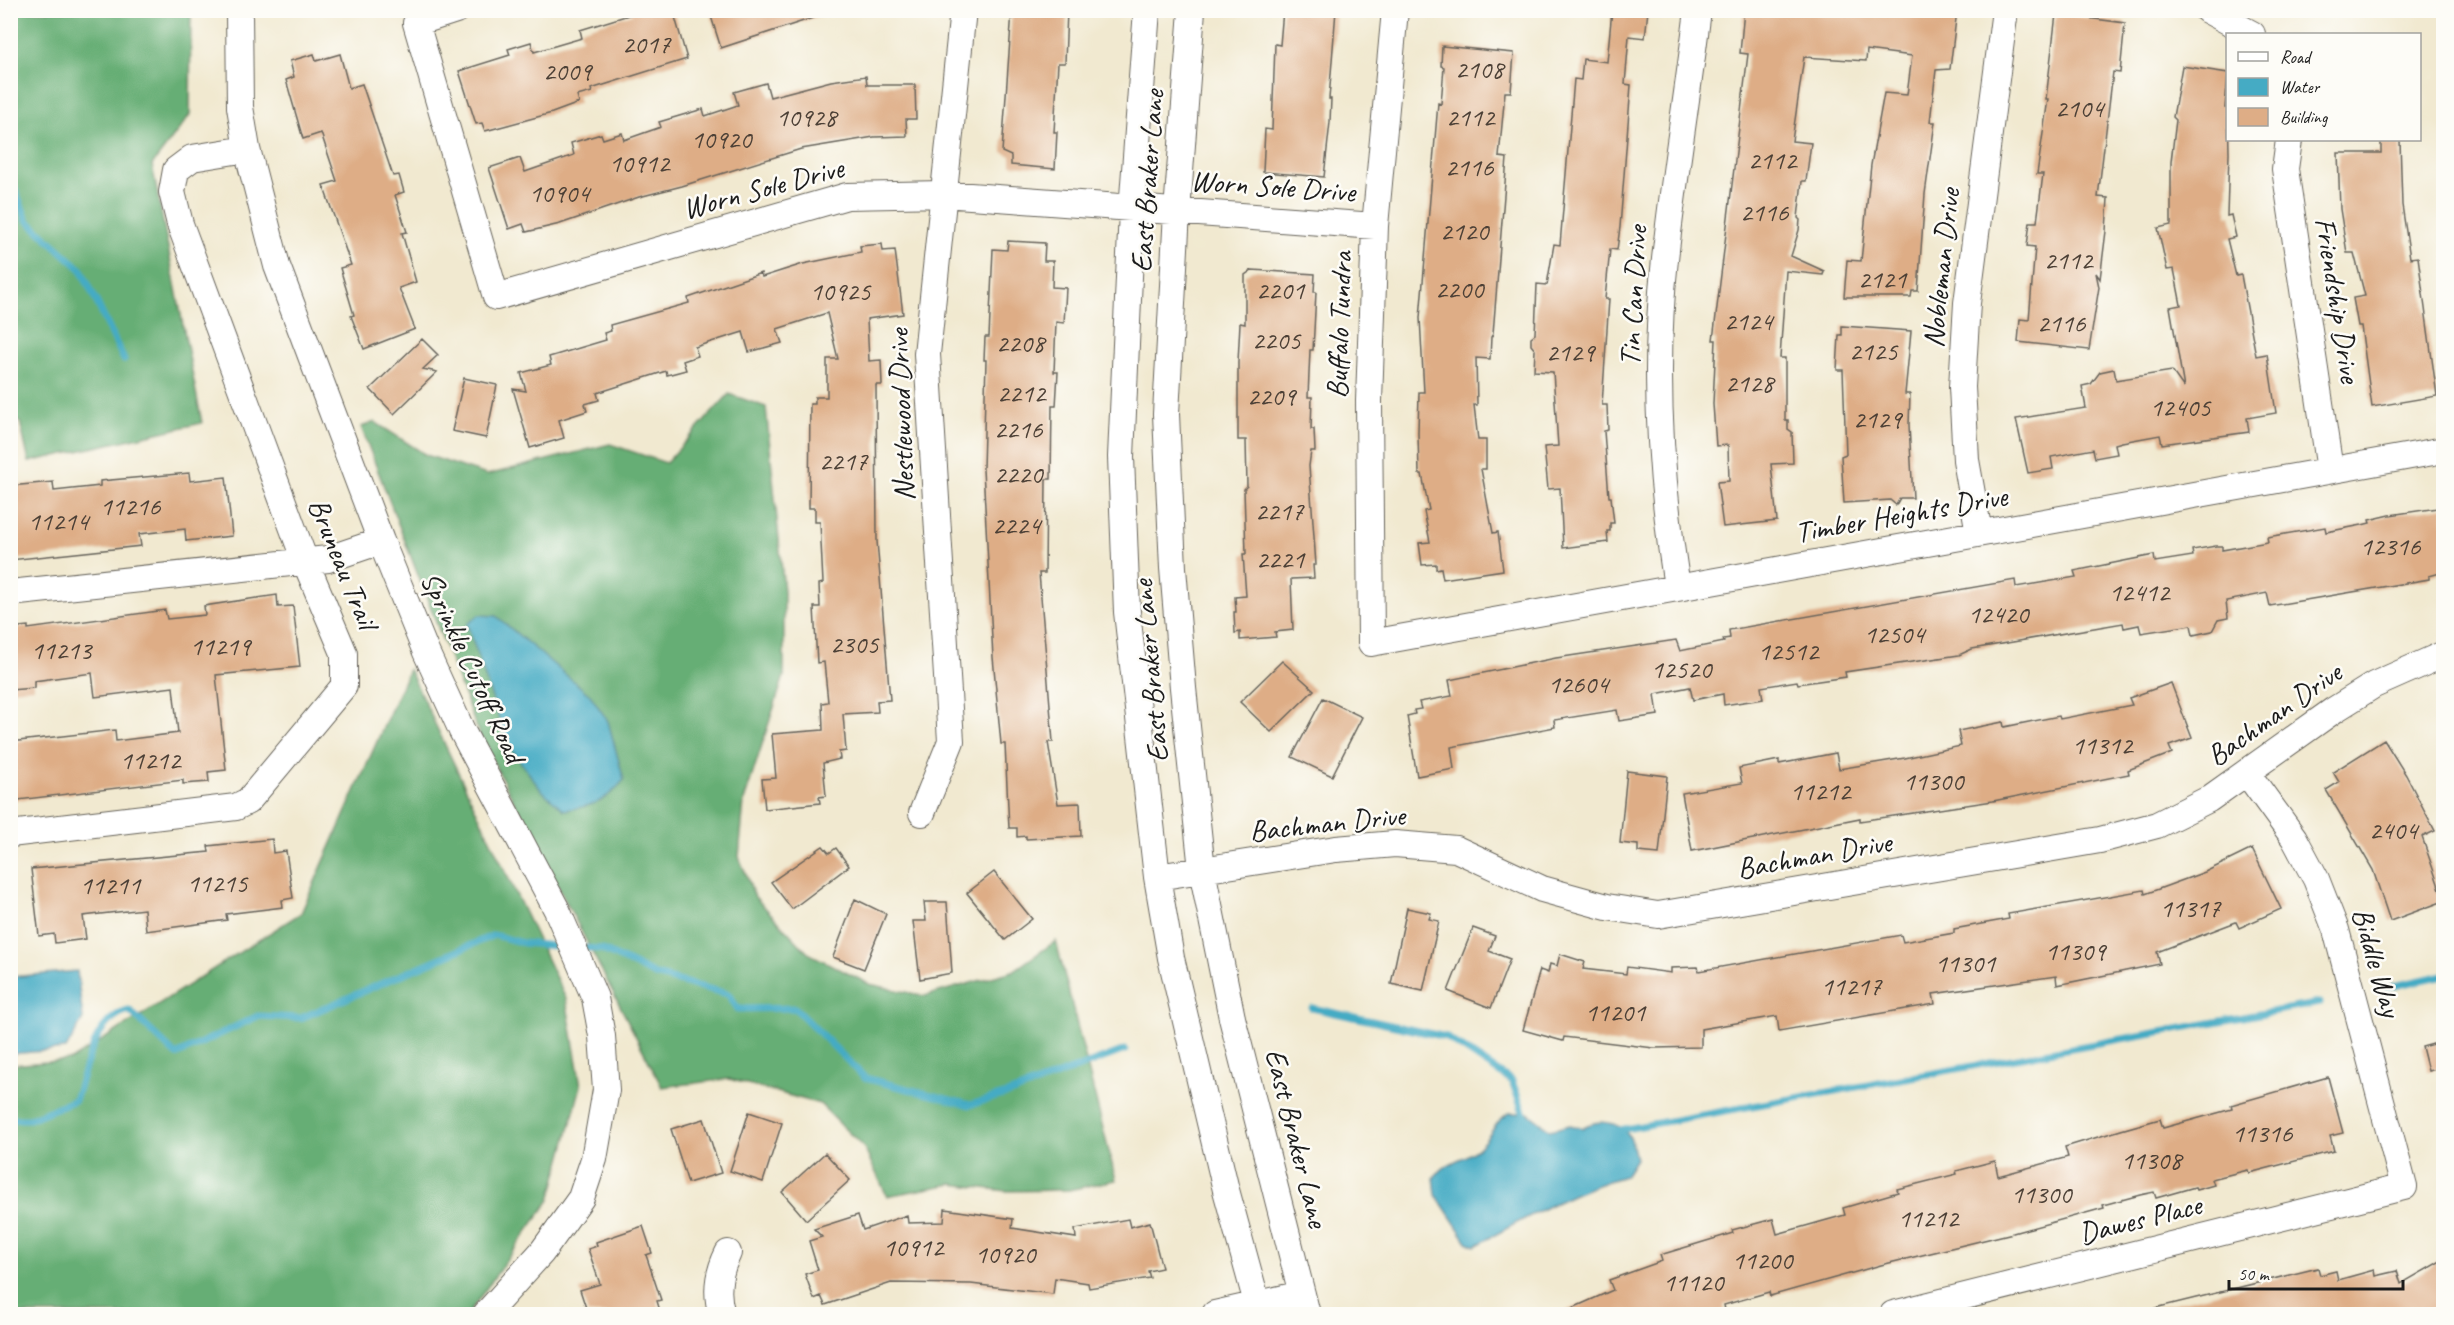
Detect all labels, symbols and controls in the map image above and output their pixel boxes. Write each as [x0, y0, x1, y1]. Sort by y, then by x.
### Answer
house number: 2017 [622, 27, 672, 61]
legend [2226, 33, 2421, 141]
text: Road [2280, 46, 2313, 68]
house number: 2108 [1455, 52, 1506, 86]
house number: 2009 [543, 54, 593, 88]
text: Water [2280, 76, 2321, 98]
street label: East Braker Lane [1122, 86, 1172, 273]
house number: 2104 [2055, 91, 2106, 125]
house number: 10928 [776, 100, 839, 134]
house number: 2112 [1446, 100, 1496, 134]
text: Building [2280, 106, 2329, 128]
house number: 10920 [691, 122, 753, 156]
house number: 2112 [1748, 143, 1798, 177]
house number: 10912 [609, 146, 671, 180]
street label: Worn Sole Drive [679, 148, 850, 228]
house number: 2116 [1445, 150, 1494, 184]
street label: Worn Sole Drive [1190, 161, 1359, 211]
house number: 10904 [529, 176, 592, 210]
street label: Nobleman Drive [1914, 184, 1968, 349]
house number: 2116 [1740, 195, 1789, 229]
house number: 2120 [1440, 214, 1490, 248]
street label: Friendship Drive [2306, 215, 2370, 388]
street label: Tin Can Drive [1610, 222, 1656, 367]
house number: 2112 [2044, 243, 2094, 277]
street label: Buffalo Tundra [1317, 249, 1361, 399]
house number: 2121 [1858, 262, 1908, 296]
house number: 2200 [1435, 272, 1485, 306]
house number: 2201 [1256, 273, 1306, 307]
house number: 10925 [810, 274, 872, 308]
house number: 2124 [1724, 304, 1775, 338]
house number: 2116 [2037, 306, 2086, 340]
house number: 2205 [1252, 323, 1302, 357]
street label: Nestlewood Drive [879, 326, 923, 502]
house number: 2208 [996, 326, 1047, 360]
house number: 2125 [1849, 334, 1899, 368]
house number: 2129 [1546, 335, 1596, 369]
house number: 2128 [1725, 366, 1776, 400]
house number: 2212 [997, 376, 1047, 410]
house number: 2209 [1247, 379, 1297, 413]
house number: 12405 [2150, 390, 2212, 424]
house number: 2129 [1853, 402, 1903, 436]
house number: 2216 [994, 412, 1043, 446]
house number: 2217 [819, 444, 869, 478]
house number: 2220 [994, 457, 1044, 491]
street label: Timber Heights Drive [1792, 476, 2012, 551]
house number: 11216 [100, 489, 161, 523]
street label: Bruneau Trail [300, 492, 388, 638]
house number: 2217 [1255, 494, 1305, 528]
house number: 11214 [28, 504, 91, 538]
house number: 2224 [992, 508, 1043, 542]
house number: 12316 [2360, 529, 2421, 563]
house number: 2221 [1256, 542, 1306, 576]
street label: Sprinkle Cutoff Road [412, 565, 536, 772]
house number: 12412 [2109, 575, 2171, 609]
street label: East Braker Lane [1123, 576, 1177, 764]
house number: 12420 [1968, 597, 2030, 631]
house number: 12504 [1864, 617, 1927, 651]
house number: 2305 [830, 627, 880, 661]
house number: 11219 [190, 629, 252, 663]
house number: 11213 [31, 633, 93, 667]
house number: 12512 [1758, 634, 1820, 668]
house number: 12520 [1651, 652, 1713, 686]
street label: Bachman Drive [2199, 652, 2351, 774]
house number: 12604 [1548, 667, 1611, 701]
house number: 11312 [2072, 728, 2134, 762]
house number: 11212 [120, 743, 182, 777]
house number: 11300 [1903, 764, 1965, 798]
house number: 11212 [1790, 774, 1852, 808]
street label: Bachman Drive [1247, 796, 1409, 850]
house number: 2404 [2369, 813, 2420, 847]
street label: Bachman Drive [1734, 822, 1896, 887]
house number: 11215 [187, 866, 249, 900]
house number: 11211 [80, 868, 142, 902]
house number: 11317 [2160, 891, 2222, 925]
street label: Biddle Way [2343, 903, 2411, 1023]
house number: 11309 [2045, 934, 2107, 968]
house number: 11301 [1935, 946, 1997, 980]
house number: 11217 [1821, 969, 1883, 1003]
house number: 11201 [1585, 995, 1647, 1029]
street label: East Braker Lane [1256, 1045, 1338, 1233]
house number: 11316 [2232, 1116, 2293, 1150]
house number: 11308 [2121, 1143, 2184, 1177]
house number: 11300 [2011, 1177, 2073, 1211]
street label: Dawes Place [2075, 1185, 2207, 1253]
house number: 11212 [1898, 1201, 1960, 1235]
house number: 10912 [883, 1230, 945, 1264]
house number: 10920 [975, 1237, 1037, 1271]
house number: 11200 [1732, 1243, 1794, 1277]
scale bar [2229, 1253, 2403, 1291]
text: 50 m [2238, 1263, 2271, 1285]
house number: 11120 [1663, 1265, 1725, 1299]

